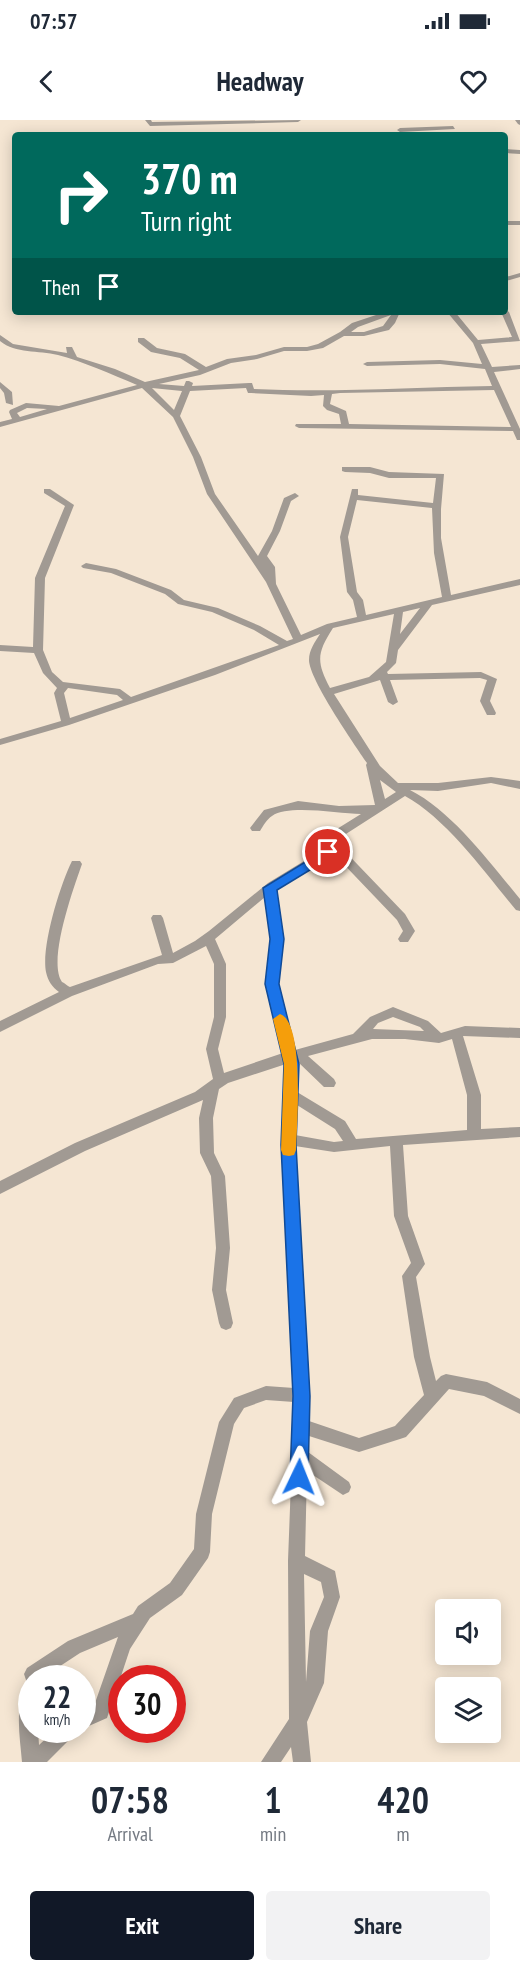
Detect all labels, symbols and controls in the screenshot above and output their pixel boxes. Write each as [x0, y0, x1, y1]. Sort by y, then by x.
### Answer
text: 07:57 [30, 7, 78, 35]
text: Headway [216, 64, 304, 98]
icon: back [30, 65, 63, 98]
icon: heart [457, 65, 490, 98]
text: 370 m [141, 151, 238, 206]
icon: right [42, 156, 120, 234]
text: Turn right [141, 204, 232, 238]
icon: arrive [92, 270, 125, 303]
text: Then [42, 273, 80, 301]
pin [302, 826, 353, 877]
icon: arrive [311, 835, 344, 868]
position arrow [267, 1445, 331, 1509]
map controls [435, 1599, 501, 1743]
button: sound [435, 1599, 501, 1665]
speed limit sign: 30 [108, 1665, 186, 1743]
text: 22 [43, 1677, 71, 1716]
button: layers [435, 1677, 501, 1743]
text: km/h [44, 1710, 70, 1729]
text: 07:58 [91, 1776, 169, 1823]
text: 1 [264, 1776, 282, 1823]
text: 420 [377, 1776, 429, 1823]
text: Arrival [107, 1821, 153, 1847]
text: min [260, 1821, 286, 1847]
text: m [397, 1821, 410, 1847]
button: Exit [30, 1891, 254, 1960]
button: Share [266, 1891, 490, 1960]

